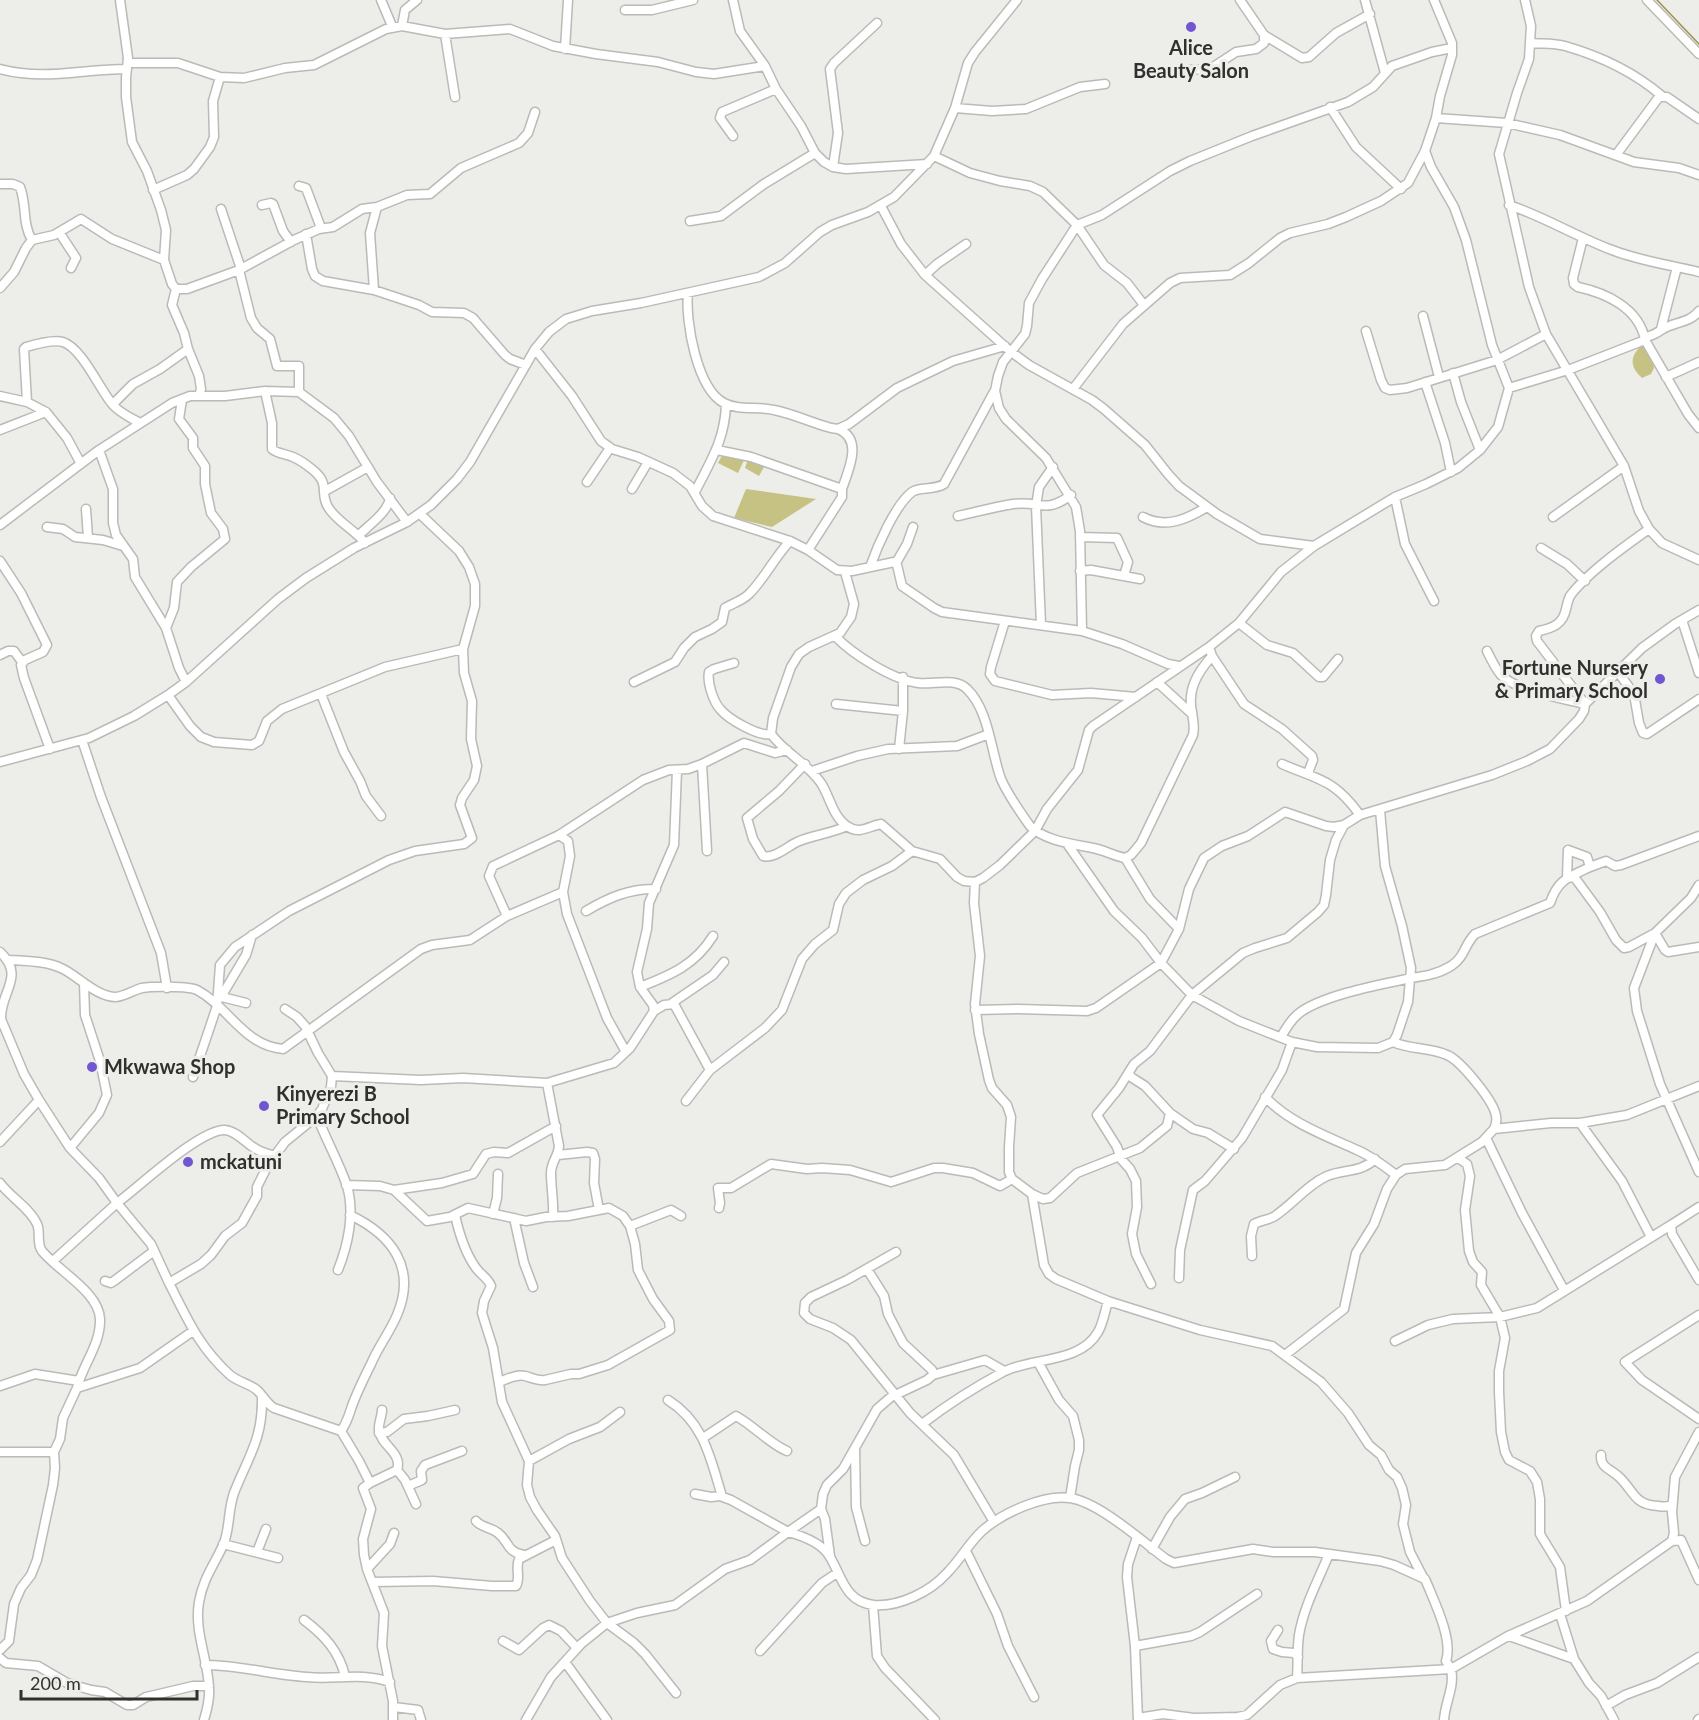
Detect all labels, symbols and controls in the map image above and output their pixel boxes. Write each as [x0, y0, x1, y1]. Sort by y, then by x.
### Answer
marker: Alice Beauty Salon [1184, 20, 1198, 34]
place label: Alice Beauty Salon [1133, 35, 1249, 82]
place label: Fortune Nursery & Primary School [1495, 655, 1648, 702]
marker: Fortune Nursery & Primary School [1653, 672, 1667, 686]
place label: Mkwawa Shop [104, 1054, 235, 1078]
marker: Mkwawa Shop [85, 1060, 99, 1074]
place label: Kinyerezi B Primary School [276, 1081, 410, 1128]
marker: Kinyerezi B Primary School [257, 1099, 271, 1113]
place label: mckatuni [200, 1149, 282, 1173]
marker: mckatuni [181, 1155, 195, 1169]
scale bar [21, 1663, 196, 1701]
text: 200 m [30, 1672, 81, 1694]

